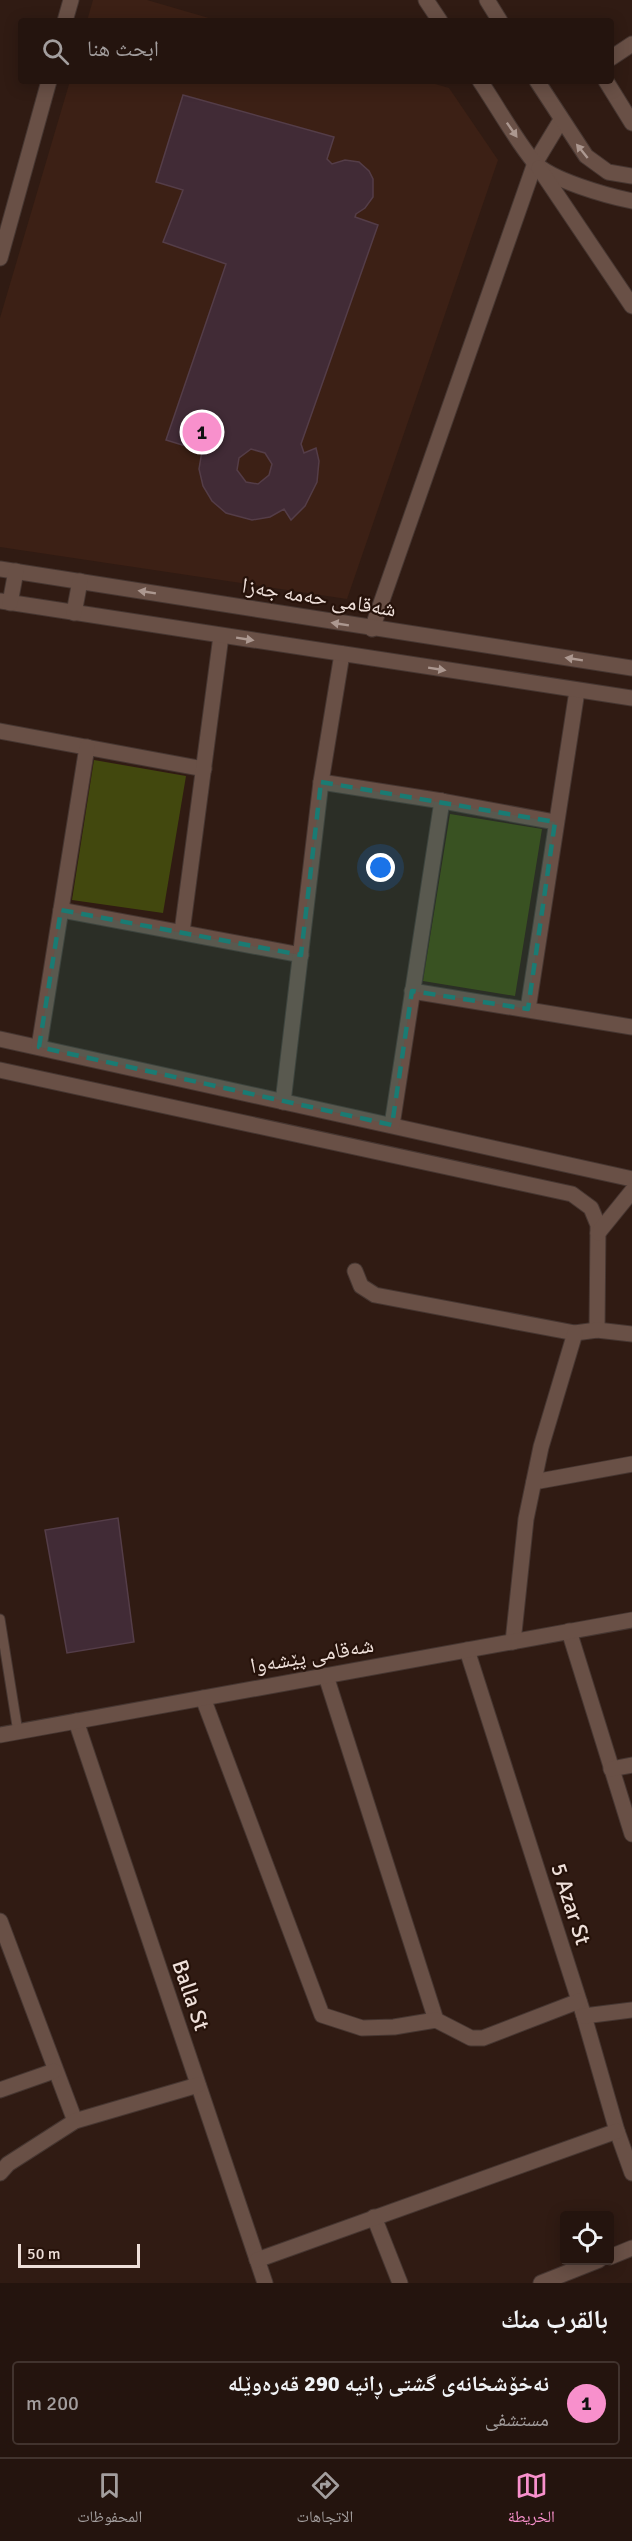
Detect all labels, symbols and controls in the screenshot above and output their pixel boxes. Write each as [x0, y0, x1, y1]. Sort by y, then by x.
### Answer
search box [18, 18, 614, 84]
icon: search [39, 35, 72, 68]
text: ابحث هنا [87, 35, 159, 62]
one-way arrow [506, 121, 518, 137]
one-way arrow [577, 143, 589, 158]
pin: 1 [182, 410, 222, 454]
street label: شەقامی حەمە جەزا [240, 571, 398, 623]
one-way arrow [138, 587, 157, 596]
one-way arrow [330, 619, 349, 628]
one-way arrow [235, 635, 254, 644]
one-way arrow [565, 655, 584, 664]
one-way arrow [428, 665, 447, 674]
your location [366, 853, 395, 882]
street label: شەقامی پێشەوا [248, 1631, 376, 1679]
street label: 5 Azar St [545, 1860, 597, 1948]
street label: Balla St [166, 1956, 216, 2034]
map controls [560, 2211, 614, 2265]
button: locate [560, 2211, 614, 2265]
scale bar [18, 2241, 140, 2268]
text: 50 m [27, 2244, 61, 2264]
text: بالقرب منك [501, 2304, 608, 2336]
text: نەخۆشخانەی گشتی ڕانیە 290 قەرەوێلە [228, 2370, 549, 2397]
text: 200 m [26, 2391, 79, 2416]
text: 1 [581, 2391, 592, 2416]
text: مستشفى [485, 2407, 549, 2432]
tab: المحفوظات [77, 2469, 142, 2532]
tab: الاتجاهات [297, 2469, 353, 2532]
tab: الخريطة [508, 2469, 555, 2532]

